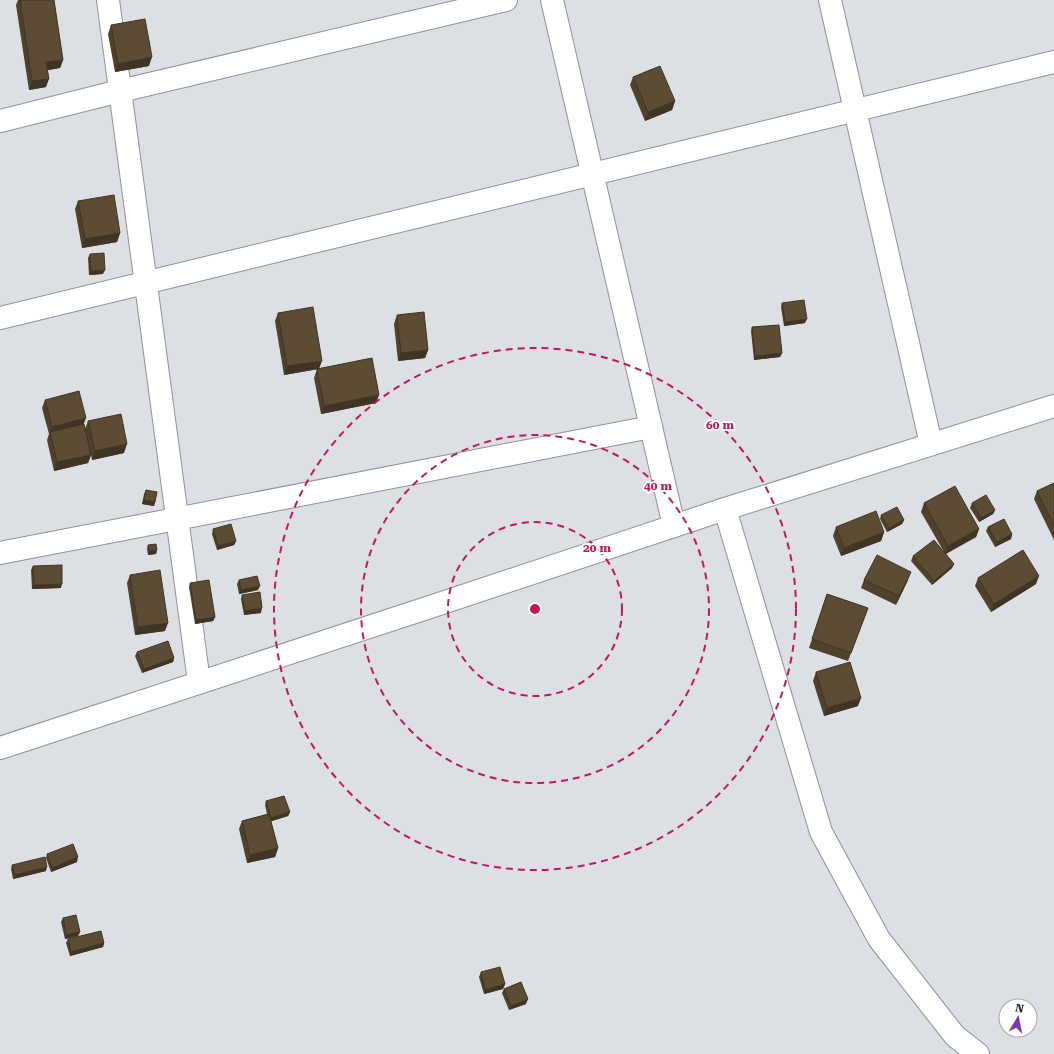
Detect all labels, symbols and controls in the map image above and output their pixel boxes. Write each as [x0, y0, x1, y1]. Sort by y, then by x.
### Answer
text: 60 m [706, 418, 734, 432]
text: 40 m [644, 479, 672, 493]
text: 20 m [583, 541, 611, 555]
centre of rings [528, 602, 542, 616]
north arrow [998, 998, 1038, 1038]
text: N [1014, 1002, 1025, 1016]

